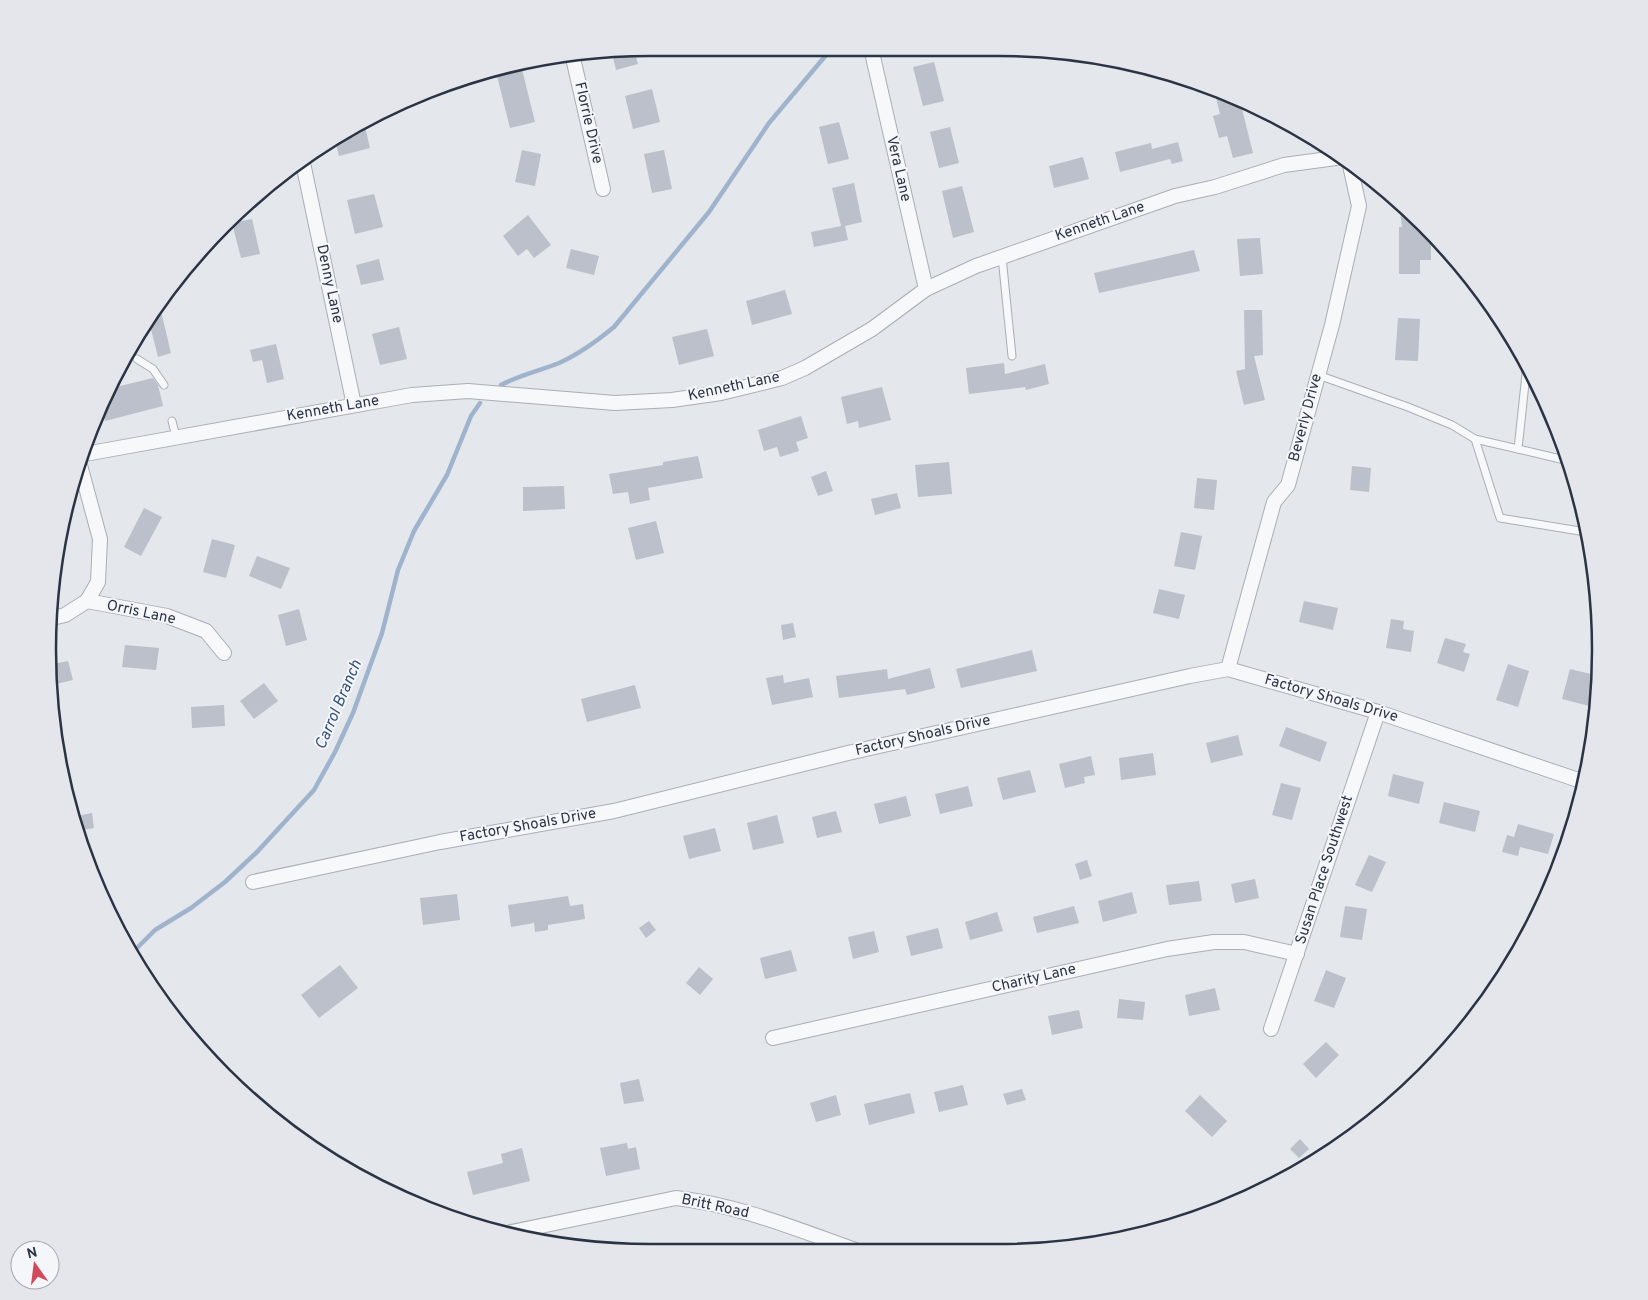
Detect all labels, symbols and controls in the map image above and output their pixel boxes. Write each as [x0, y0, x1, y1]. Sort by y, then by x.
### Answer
street label: Florrie Drive [569, 80, 607, 166]
street label: Vera Lane [881, 134, 915, 204]
street label: Kenneth Lane [1053, 198, 1147, 246]
street label: Denny Lane [311, 243, 347, 325]
street label: Kenneth Lane [686, 368, 782, 406]
street label: Beverly Drive [1285, 372, 1327, 464]
street label: Kenneth Lane [285, 392, 381, 426]
street label: Orris Lane [105, 596, 177, 630]
water label: Carrol Branch [311, 657, 367, 753]
street label: Factory Shoals Drive [1262, 671, 1400, 727]
street label: Factory Shoals Drive [854, 711, 992, 761]
street label: Susan Place Southwest [1292, 793, 1358, 947]
street label: Factory Shoals Drive [458, 805, 598, 847]
street label: Charity Lane [990, 960, 1078, 998]
street label: Britt Road [679, 1191, 751, 1223]
north arrow [10, 1240, 60, 1290]
text: N [25, 1244, 39, 1263]

